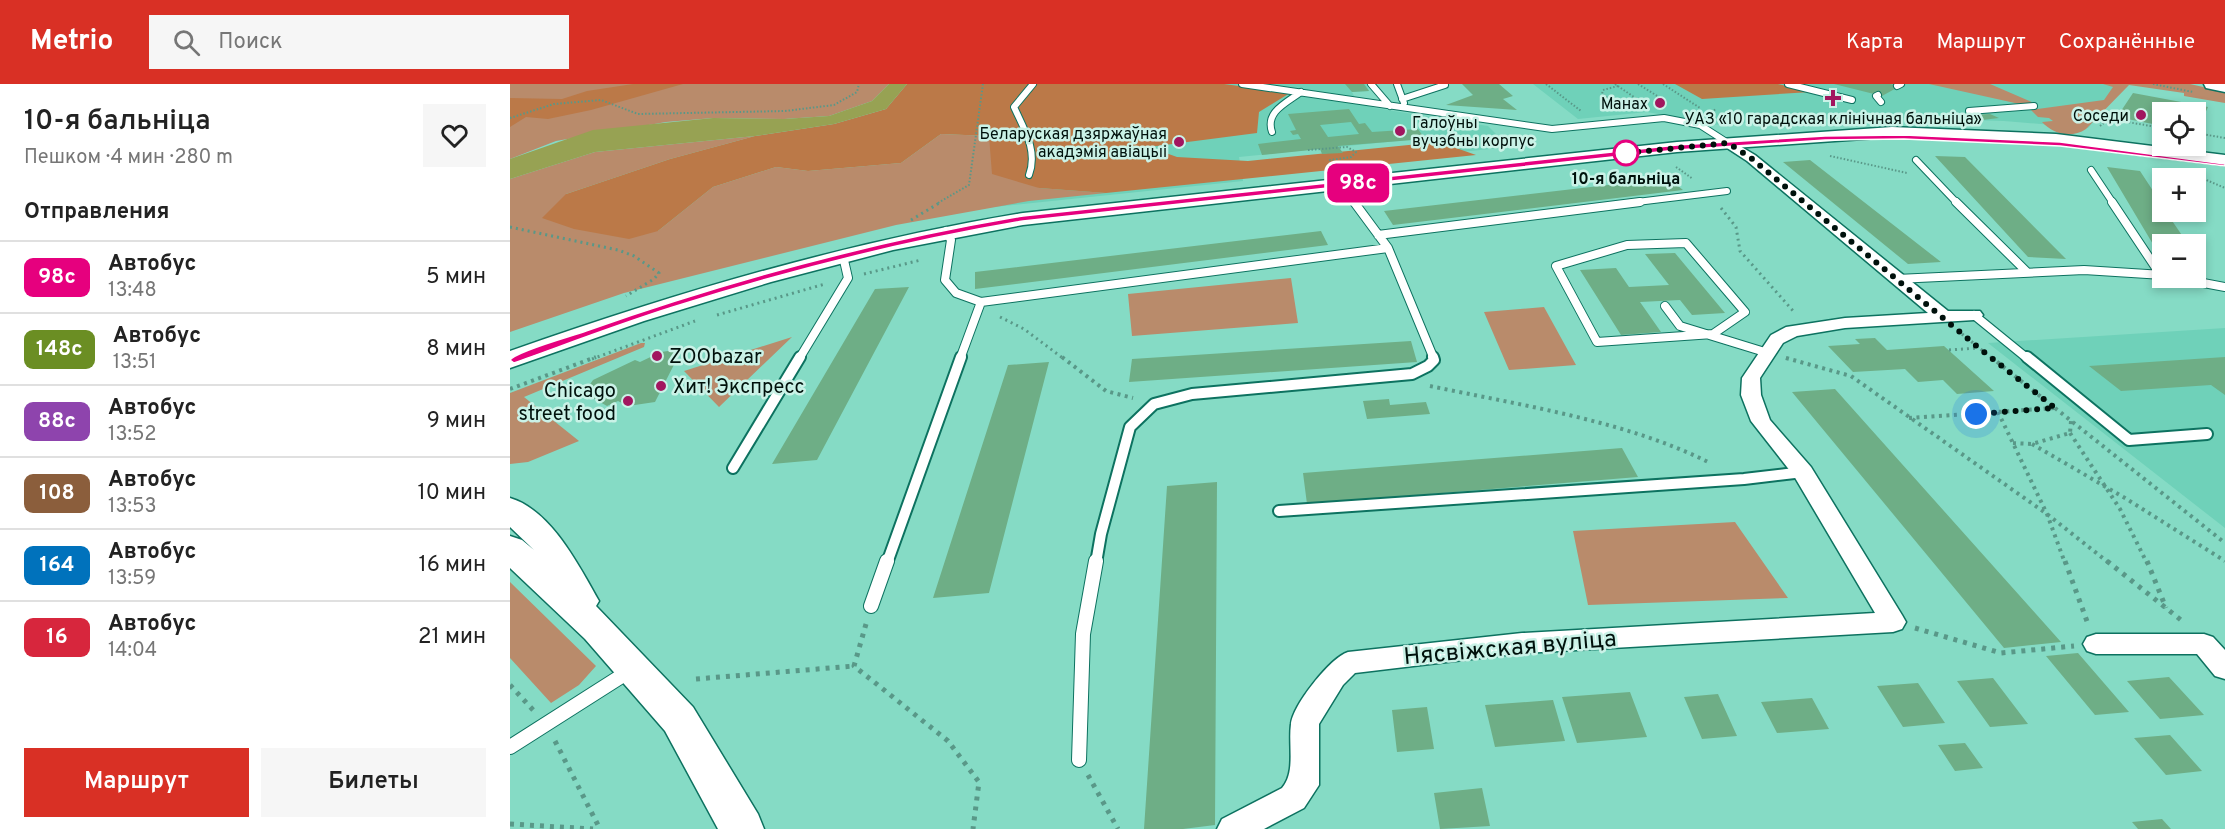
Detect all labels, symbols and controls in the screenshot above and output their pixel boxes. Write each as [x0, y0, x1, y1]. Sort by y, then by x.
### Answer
search box [149, 15, 569, 69]
text: Metrio [30, 24, 113, 60]
icon: search [170, 26, 203, 59]
text: Поиск [218, 29, 283, 56]
text: Карта [1846, 29, 1903, 56]
text: Маршрут [1936, 29, 2026, 56]
text: Сохранённые [2059, 29, 2195, 56]
marker: УАЗ «10 гарадская клінічная бальніца» [1824, 89, 1842, 107]
place label: Манах [1601, 95, 1648, 115]
marker: Манах [1653, 96, 1667, 110]
map controls [2152, 102, 2206, 288]
button: locate [2152, 102, 2206, 156]
text: 10-я бальніца [24, 104, 211, 140]
button: heart [423, 104, 486, 167]
place label: Соседи [2073, 107, 2129, 127]
marker: Соседи [2134, 108, 2148, 122]
place label: УАЗ «10 гарадская клінічная бальніца» [1684, 110, 1982, 130]
place label: Галоўны вучэбны корпус [1412, 114, 1535, 152]
marker: Галоўны вучэбны корпус [1393, 124, 1407, 138]
place label: Беларуская дзяржаўная акадэмія авіацыі [979, 125, 1167, 163]
marker: Беларуская дзяржаўная акадэмія авіацыі [1172, 135, 1186, 149]
marker: 10-я бальніца [1613, 140, 1639, 166]
text: Пешком · 4 мин · 280 m [24, 145, 233, 171]
line badge: 98с [1324, 164, 1392, 202]
button: + [2152, 168, 2206, 222]
text: 98с [1339, 170, 1377, 197]
place label: 10-я бальніца [1572, 170, 1680, 190]
text: Отправления [24, 199, 169, 226]
button: − [2152, 234, 2206, 288]
text: Автобус [108, 251, 196, 278]
text: 98с [38, 264, 76, 291]
text: 5 мин [426, 264, 486, 291]
text: 13:48 [108, 278, 157, 304]
text: Автобус [113, 323, 201, 350]
text: 148с [36, 336, 83, 363]
text: 8 мин [426, 336, 486, 363]
place label: ZOObazar [669, 345, 762, 371]
marker: ZOObazar [650, 349, 664, 363]
text: 13:51 [113, 350, 157, 376]
place label: Хит! Экспресс [673, 375, 805, 401]
place label: Chicago street food [518, 379, 616, 428]
marker: Хит! Экспресс [654, 379, 668, 393]
marker: Chicago street food [621, 394, 635, 408]
text: Автобус [108, 395, 196, 422]
your location [1961, 399, 1991, 429]
text: 88с [38, 408, 76, 435]
text: 9 мин [427, 408, 486, 435]
text: 13:52 [108, 422, 157, 448]
text: Автобус [108, 467, 196, 494]
text: 108 [39, 480, 75, 507]
text: 10 мин [417, 480, 486, 507]
text: 13:53 [108, 494, 156, 520]
text: Автобус [108, 539, 196, 566]
text: 164 [40, 552, 74, 579]
text: 16 мин [418, 552, 486, 579]
text: 13:59 [108, 566, 156, 592]
text: Автобус [108, 611, 196, 638]
text: 16 [46, 624, 68, 651]
text: 21 мин [418, 624, 486, 651]
street label: Нясвіжская вуліца [1403, 625, 1618, 673]
text: 14:04 [108, 638, 157, 664]
button: Маршрут [24, 748, 249, 817]
button: Билеты [261, 748, 486, 817]

